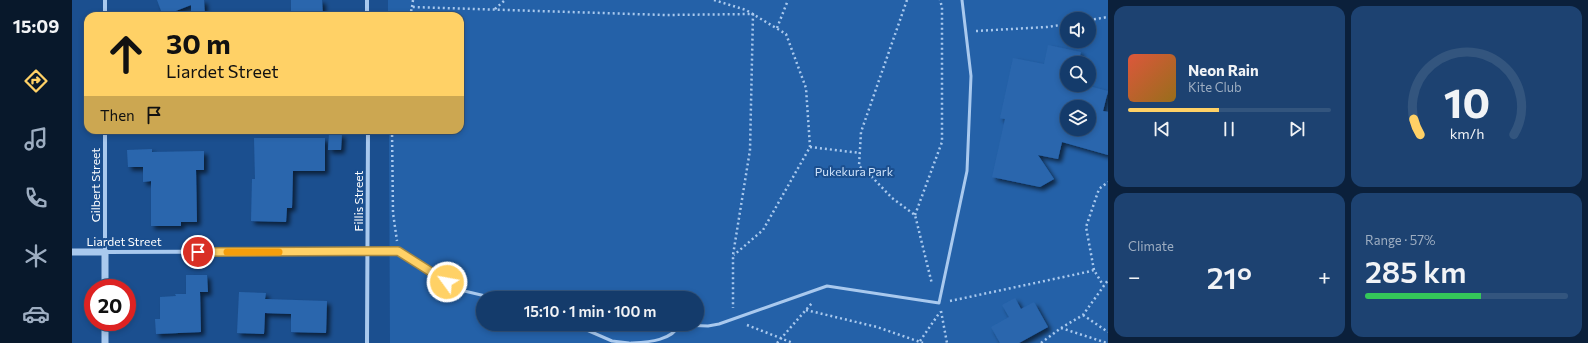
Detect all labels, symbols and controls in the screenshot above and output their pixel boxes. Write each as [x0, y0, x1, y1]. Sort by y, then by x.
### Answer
map controls [1060, 12, 1096, 136]
button: sound [1060, 12, 1096, 48]
text: 15:09 [13, 15, 59, 37]
text: 30 m [166, 26, 231, 60]
icon: ahead [100, 28, 152, 80]
button: search [1060, 56, 1096, 92]
text: Liardet Street [166, 60, 279, 82]
text: Neon Rain [1188, 61, 1259, 79]
icon: directions [22, 67, 50, 95]
text: 10 [1443, 75, 1490, 126]
text: Kite Club [1188, 79, 1242, 95]
button: layers [1060, 100, 1096, 136]
icon: arrive [143, 104, 165, 126]
text: Then [100, 106, 135, 124]
icon: previous [1151, 118, 1173, 140]
icon: pause [1218, 118, 1240, 140]
icon: next [1286, 118, 1308, 140]
text: km/h [1449, 123, 1484, 141]
icon: music [22, 125, 50, 153]
street label: Gilbert Street [88, 148, 102, 222]
park label: Pukekura Park [815, 164, 894, 178]
street label: Fillis Street [351, 171, 365, 231]
icon: phone [22, 184, 50, 212]
text: Range · 57% [1365, 232, 1436, 248]
street label: Liardet Street [86, 234, 162, 248]
pin [181, 235, 215, 269]
text: Climate [1128, 238, 1174, 254]
icon: arrive [187, 241, 209, 263]
icon: climate [22, 242, 50, 270]
text: 285 km [1365, 252, 1466, 289]
text: 21° [1207, 258, 1252, 295]
position arrow [426, 261, 468, 303]
text: − [1128, 263, 1141, 290]
text: + [1318, 263, 1331, 290]
speed limit sign: 20 [84, 279, 136, 331]
icon: car [22, 300, 50, 328]
text: 15:10 · 1 min · 100 m [524, 302, 656, 320]

